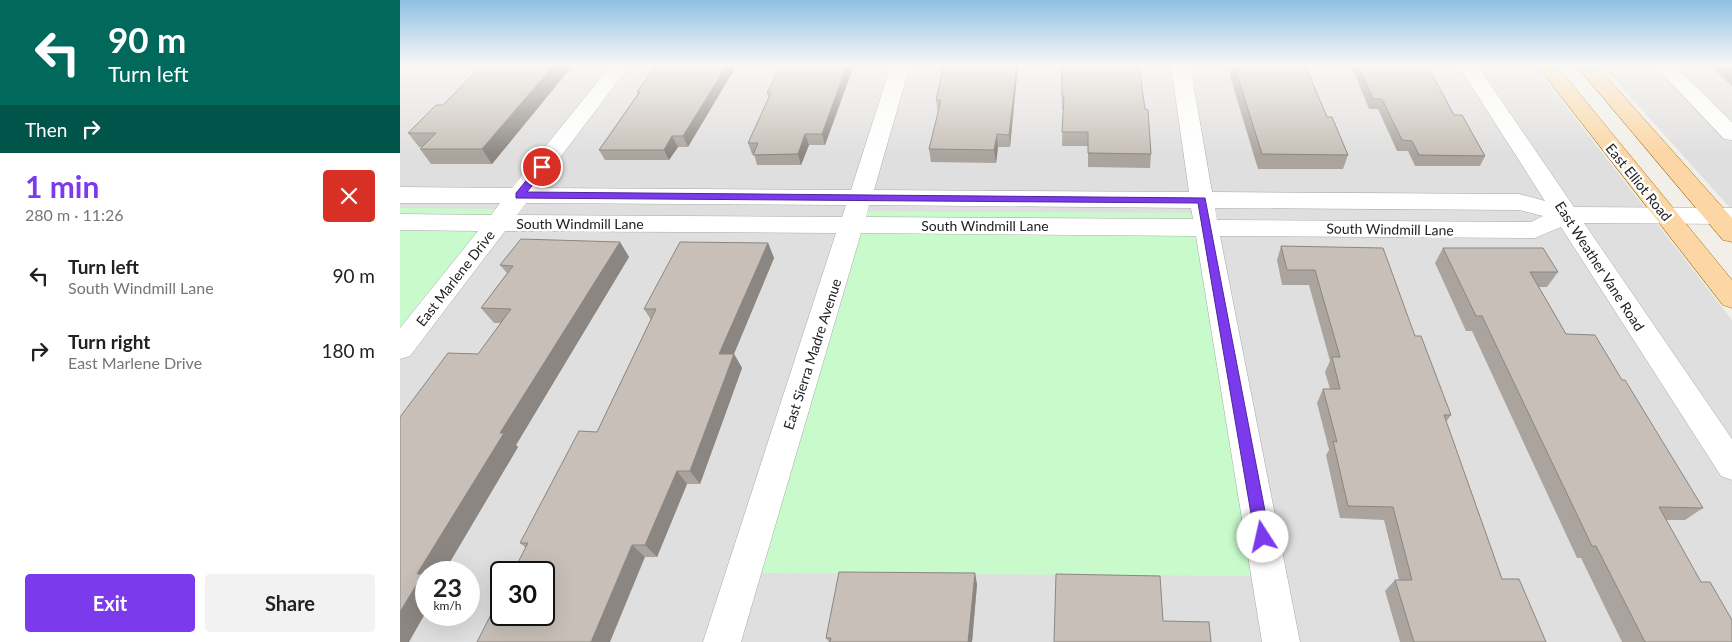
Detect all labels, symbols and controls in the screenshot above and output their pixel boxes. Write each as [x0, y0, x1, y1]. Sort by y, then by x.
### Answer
text: 90 m [108, 18, 186, 60]
icon: left [25, 20, 90, 85]
text: Turn left [108, 60, 189, 87]
icon: right [77, 115, 105, 143]
text: Then [25, 118, 67, 141]
street label: East Elliot Road [1602, 140, 1676, 224]
pin [521, 146, 563, 188]
icon: arrive [528, 153, 556, 181]
text: 1 min [25, 168, 99, 204]
button: close [323, 170, 375, 222]
street label: East Weather Vane Road [1552, 198, 1648, 334]
text: 280 m · 11:26 [25, 205, 124, 224]
street label: South Windmill Lane [516, 215, 644, 232]
street label: South Windmill Lane [921, 217, 1049, 234]
street label: South Windmill Lane [1326, 219, 1454, 239]
street label: East Marlene Drive [412, 227, 498, 329]
text: Turn left [68, 255, 139, 278]
icon: left [25, 262, 53, 290]
text: 90 m [332, 264, 375, 287]
street label: East Sierra Madre Avenue [780, 276, 844, 432]
text: South Windmill Lane [68, 278, 214, 297]
text: Turn right [68, 330, 150, 353]
icon: right [25, 337, 53, 365]
text: 180 m [321, 339, 375, 362]
text: East Marlene Drive [68, 353, 202, 372]
position arrow [1236, 510, 1288, 562]
speed limit sign: 30 [490, 561, 555, 626]
text: 23 [433, 572, 462, 602]
button: Exit [25, 574, 195, 632]
button: Share [205, 574, 375, 632]
text: km/h [433, 598, 462, 613]

